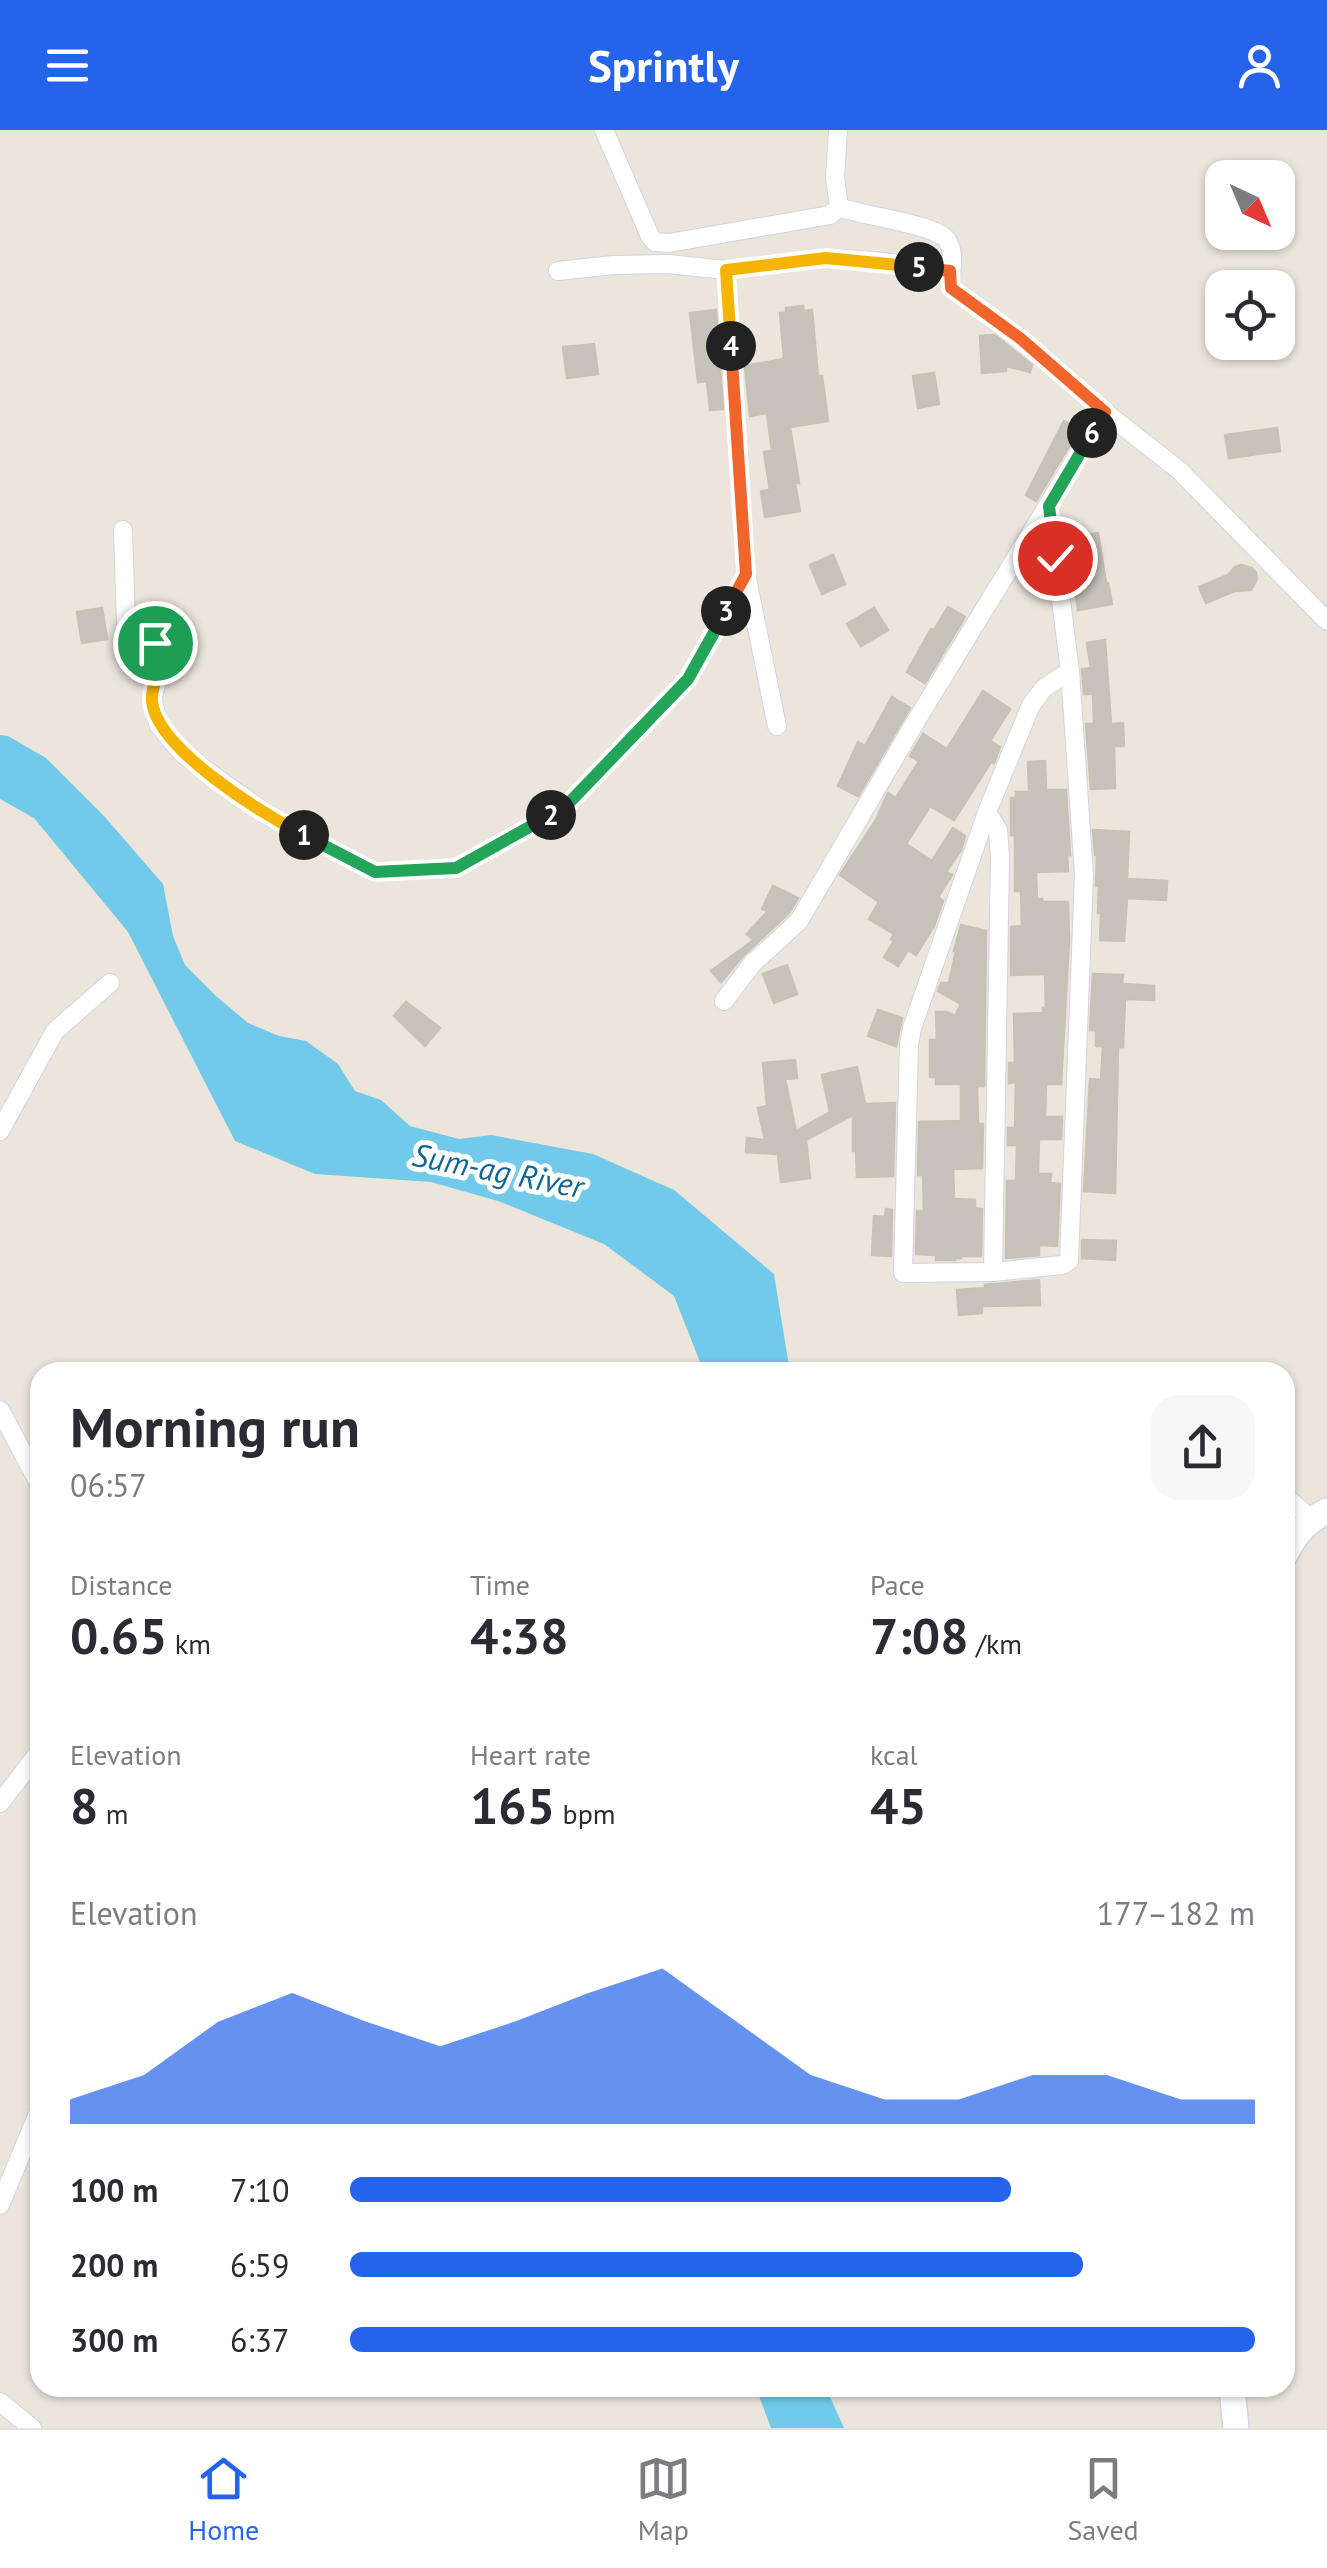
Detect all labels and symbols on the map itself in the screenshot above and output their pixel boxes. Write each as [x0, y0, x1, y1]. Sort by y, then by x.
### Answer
north arrow [1205, 160, 1295, 250]
pin: 5 [894, 242, 944, 292]
pin: 4 [706, 321, 756, 371]
pin: 6 [1067, 408, 1117, 458]
pin [1013, 516, 1098, 601]
pin: 3 [701, 586, 751, 636]
pin [113, 601, 198, 686]
pin: 2 [526, 790, 576, 840]
pin: 1 [279, 810, 329, 860]
water label: Sum-ag River [409, 1133, 589, 1208]

